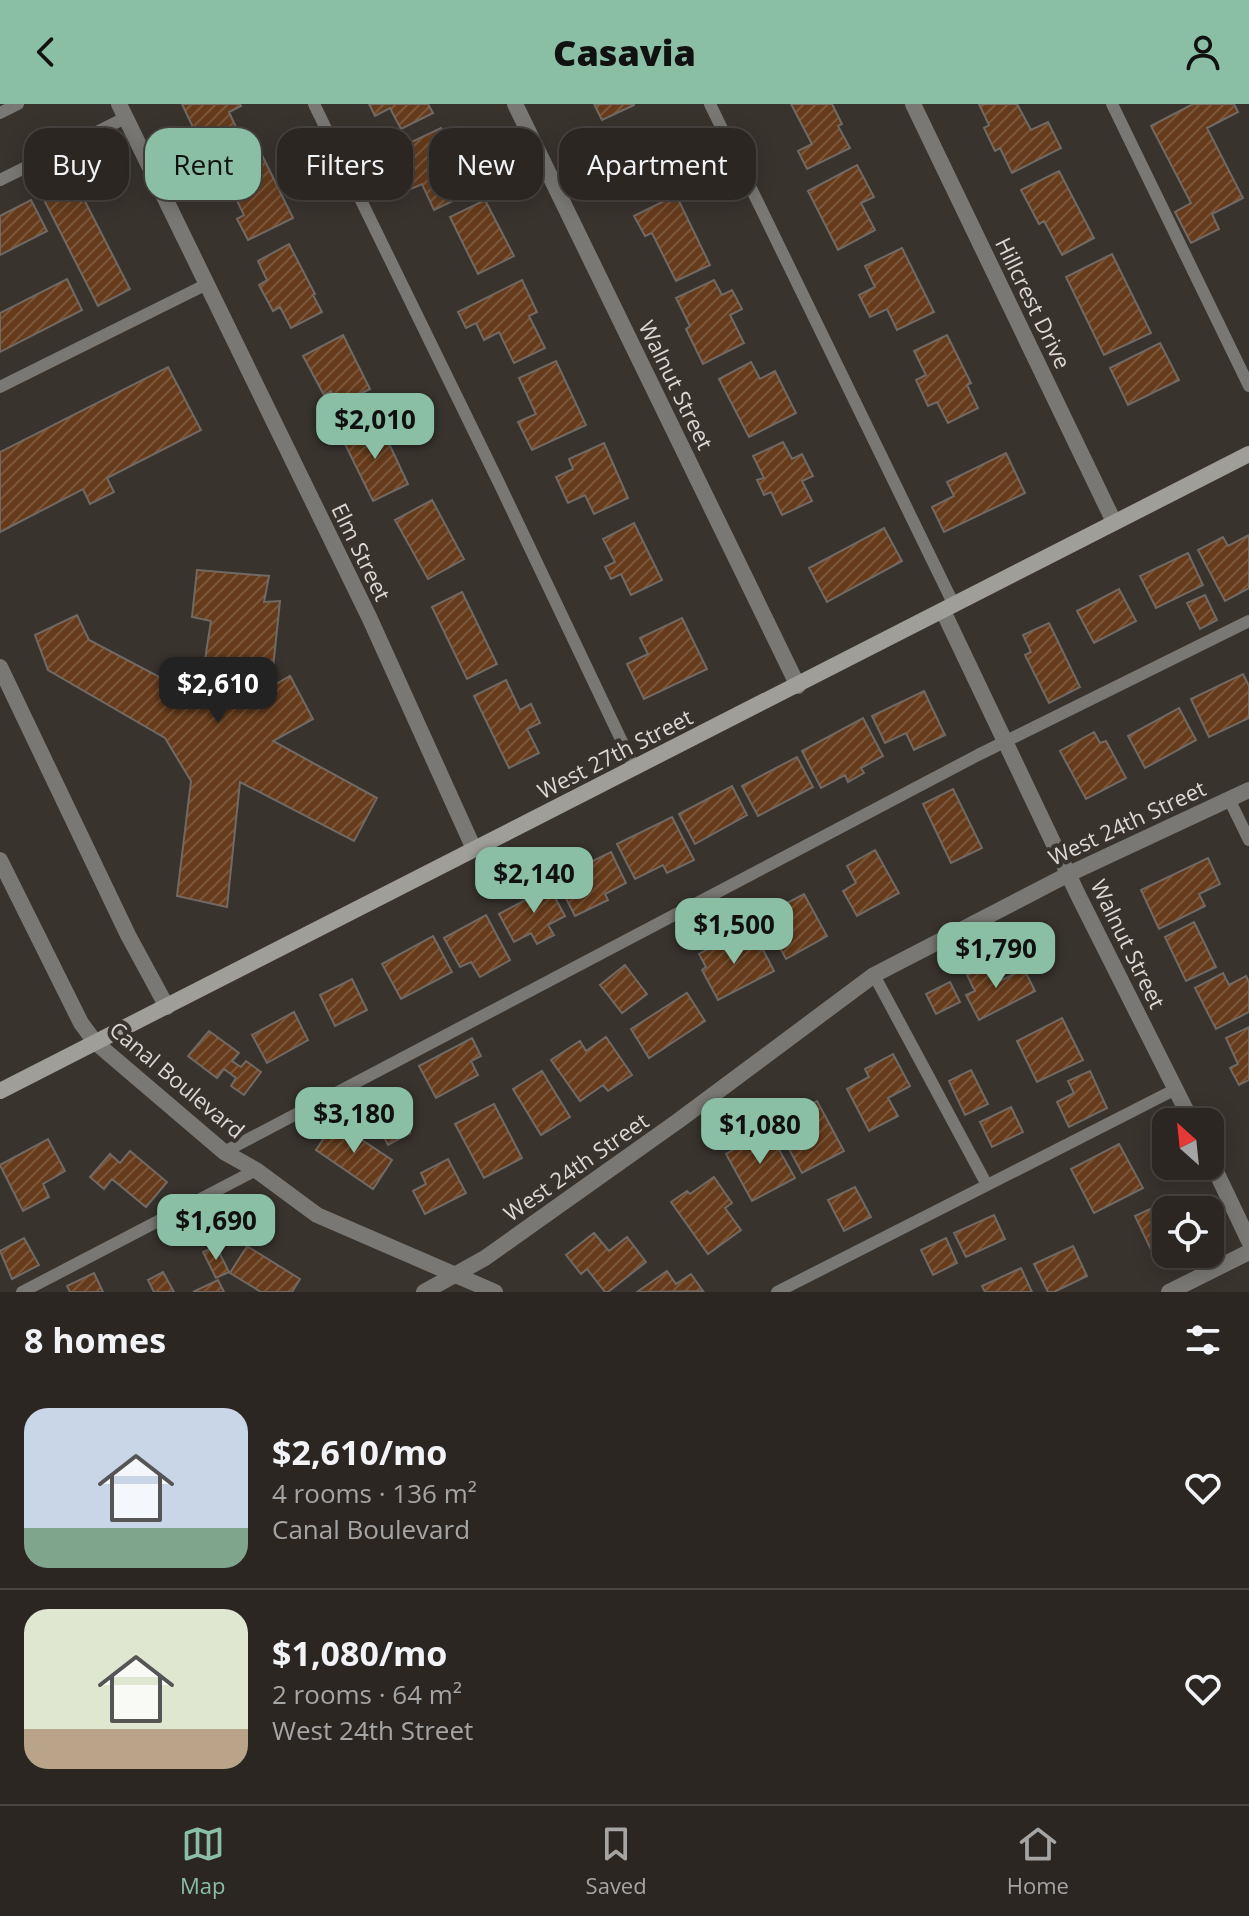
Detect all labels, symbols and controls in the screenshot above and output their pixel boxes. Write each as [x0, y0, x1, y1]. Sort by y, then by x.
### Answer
text: Casavia [553, 28, 696, 77]
icon: back [24, 30, 68, 74]
icon: person [1181, 30, 1225, 74]
chip: Buy [24, 128, 129, 200]
chip: Rent [145, 128, 261, 200]
chip: Filters [277, 128, 413, 200]
chip: New [429, 128, 543, 200]
chip: Apartment [559, 128, 756, 200]
street label: Hillcrest Drive [989, 232, 1079, 373]
street label: Walnut Street [633, 315, 721, 454]
pin: $2,010 [310, 393, 440, 461]
text: $2,010 [334, 401, 416, 437]
street label: Elm Street [325, 498, 399, 606]
pin: $2,610 [153, 657, 283, 725]
text: $2,610 [177, 665, 259, 701]
street label: West 27th Street [532, 701, 697, 805]
street label: West 24th Street [1043, 772, 1210, 872]
pin: $2,140 [469, 847, 599, 915]
text: $2,140 [493, 855, 575, 891]
street label: Walnut Street [1085, 874, 1173, 1013]
pin: $1,500 [669, 898, 799, 966]
text: $1,500 [693, 906, 775, 942]
pin: $1,790 [931, 922, 1061, 990]
text: $1,790 [955, 930, 1037, 966]
street label: Canal Boulevard [104, 1014, 251, 1145]
pin: $3,180 [289, 1087, 419, 1155]
text: $3,180 [313, 1095, 395, 1131]
pin: $1,080 [695, 1098, 825, 1166]
street label: West 24th Street [497, 1105, 654, 1227]
text: $1,080 [719, 1106, 801, 1142]
north arrow [1152, 1108, 1224, 1180]
map controls [1152, 1108, 1224, 1268]
pin: $1,690 [151, 1194, 281, 1262]
button: locate [1152, 1196, 1224, 1268]
text: $1,690 [175, 1202, 257, 1238]
text: 8 homes [24, 1317, 166, 1363]
icon: filters [1181, 1318, 1225, 1362]
text: $2,610/mo [272, 1429, 447, 1475]
icon: home [88, 1440, 184, 1536]
icon: heart [1181, 1466, 1225, 1510]
text: 4 rooms · 136 m² [272, 1475, 477, 1511]
text: Canal Boulevard [272, 1511, 470, 1547]
text: $1,080/mo [272, 1630, 447, 1676]
icon: home [88, 1641, 184, 1737]
icon: heart [1181, 1667, 1225, 1711]
text: 2 rooms · 64 m² [272, 1676, 462, 1712]
text: West 24th Street [272, 1712, 473, 1748]
tab: Map [180, 1822, 226, 1900]
tab: Saved [586, 1822, 647, 1900]
tab: Home [1007, 1822, 1069, 1900]

